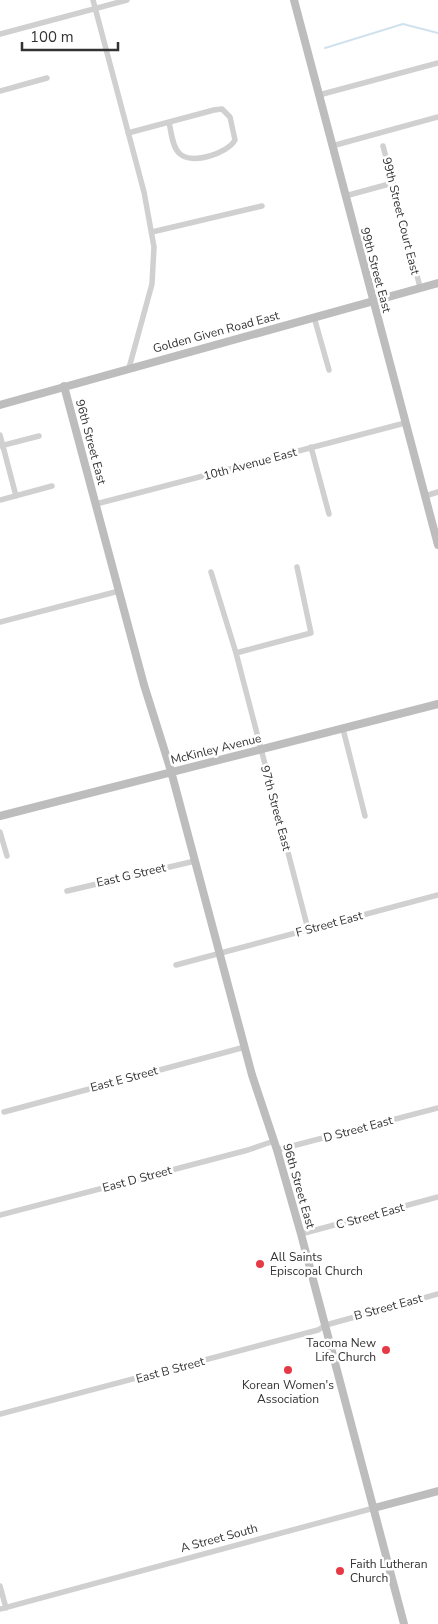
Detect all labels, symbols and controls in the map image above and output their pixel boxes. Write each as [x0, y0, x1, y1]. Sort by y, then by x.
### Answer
scale bar [22, 20, 119, 52]
text: 100 m [30, 27, 74, 47]
street label: 99th Street Court East [379, 156, 424, 277]
street label: 99th Street East [357, 226, 395, 315]
street label: Golden Given Road East [151, 307, 282, 357]
street label: 96th Street East [72, 398, 110, 487]
street label: 10th Avenue East [202, 444, 299, 484]
street label: McKinley Avenue [169, 730, 263, 768]
street label: 97th Street East [257, 764, 295, 853]
street label: East G Street [95, 859, 168, 891]
street label: F Street East [294, 907, 365, 941]
street label: East E Street [89, 1062, 160, 1096]
street label: D Street East [322, 1112, 395, 1146]
street label: 96th Street East [279, 1142, 319, 1231]
street label: East D Street [101, 1162, 174, 1196]
street label: C Street East [334, 1199, 407, 1233]
place label: All Saints Episcopal Church [270, 1249, 363, 1279]
marker: All Saints Episcopal Church [254, 1258, 266, 1270]
street label: B Street East [352, 1290, 425, 1324]
place label: Tacoma New Life Church [306, 1335, 376, 1365]
marker: Tacoma New Life Church [380, 1344, 392, 1356]
street label: East B Street [134, 1353, 207, 1387]
marker: Korean Women's Association [282, 1364, 294, 1376]
place label: Korean Women's Association [242, 1377, 334, 1407]
street label: A Street South [179, 1520, 259, 1556]
place label: Faith Lutheran Church [350, 1556, 428, 1586]
marker: Faith Lutheran Church [334, 1565, 346, 1577]

